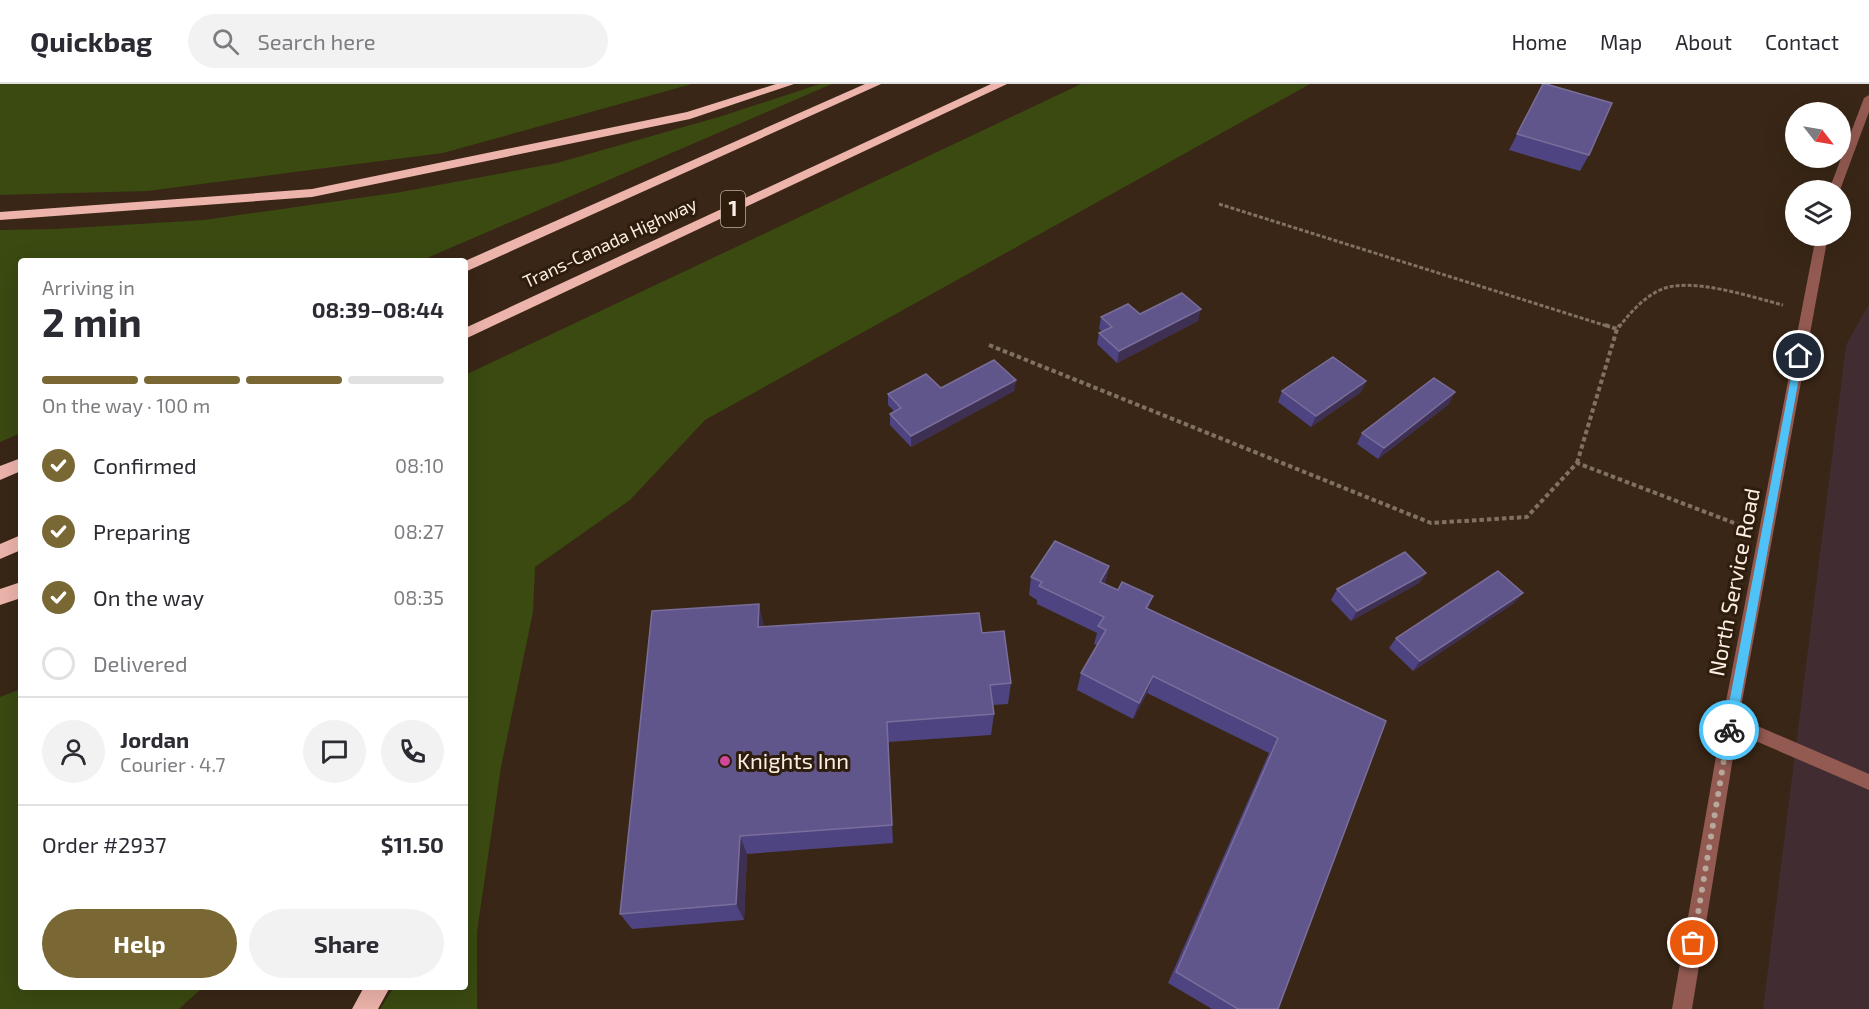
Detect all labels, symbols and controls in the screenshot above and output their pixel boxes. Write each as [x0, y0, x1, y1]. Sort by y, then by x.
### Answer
search box [188, 14, 608, 68]
text: Quickbag [30, 24, 152, 58]
icon: search [209, 25, 242, 58]
text: Search here [257, 28, 376, 54]
text: Home [1511, 29, 1567, 54]
text: Map [1600, 29, 1642, 54]
text: About [1675, 29, 1732, 54]
text: Contact [1765, 29, 1839, 54]
north arrow [1785, 102, 1851, 168]
map controls [1785, 102, 1851, 246]
button: layers [1785, 180, 1851, 246]
road number: 1 [721, 191, 745, 227]
street label: Trans-Canada Highway [519, 192, 700, 292]
text: Arriving in [42, 275, 135, 299]
text: 08:39–08:44 [312, 296, 444, 322]
text: 2 min [42, 298, 142, 345]
pin [1773, 330, 1824, 381]
icon: home [1782, 339, 1815, 372]
text: On the way · 100 m [42, 393, 210, 417]
icon: check [42, 449, 75, 482]
text: Confirmed [93, 452, 197, 478]
text: 08:10 [395, 453, 444, 477]
street label: North Service Road [1702, 486, 1764, 678]
icon: check [42, 515, 75, 548]
text: Preparing [93, 518, 191, 544]
text: 08:27 [394, 519, 444, 543]
icon: check [42, 581, 75, 614]
text: On the way [93, 584, 204, 610]
text: 08:35 [393, 585, 444, 609]
text: Delivered [93, 650, 188, 676]
courier [1699, 700, 1759, 760]
icon: bike [1713, 714, 1746, 747]
button: person [42, 720, 105, 783]
button: chat [303, 720, 366, 783]
button: phone [381, 720, 444, 783]
text: Jordan [120, 726, 189, 752]
place label: Knights Inn [737, 747, 849, 773]
text: Courier · 4.7 [120, 752, 226, 776]
marker: Knights Inn [718, 754, 732, 768]
text: Order #2937 [42, 831, 167, 857]
text: $11.50 [381, 831, 444, 857]
button: Help [42, 909, 237, 978]
button: Share [249, 909, 444, 978]
pin [1667, 917, 1718, 968]
icon: bag [1676, 926, 1709, 959]

